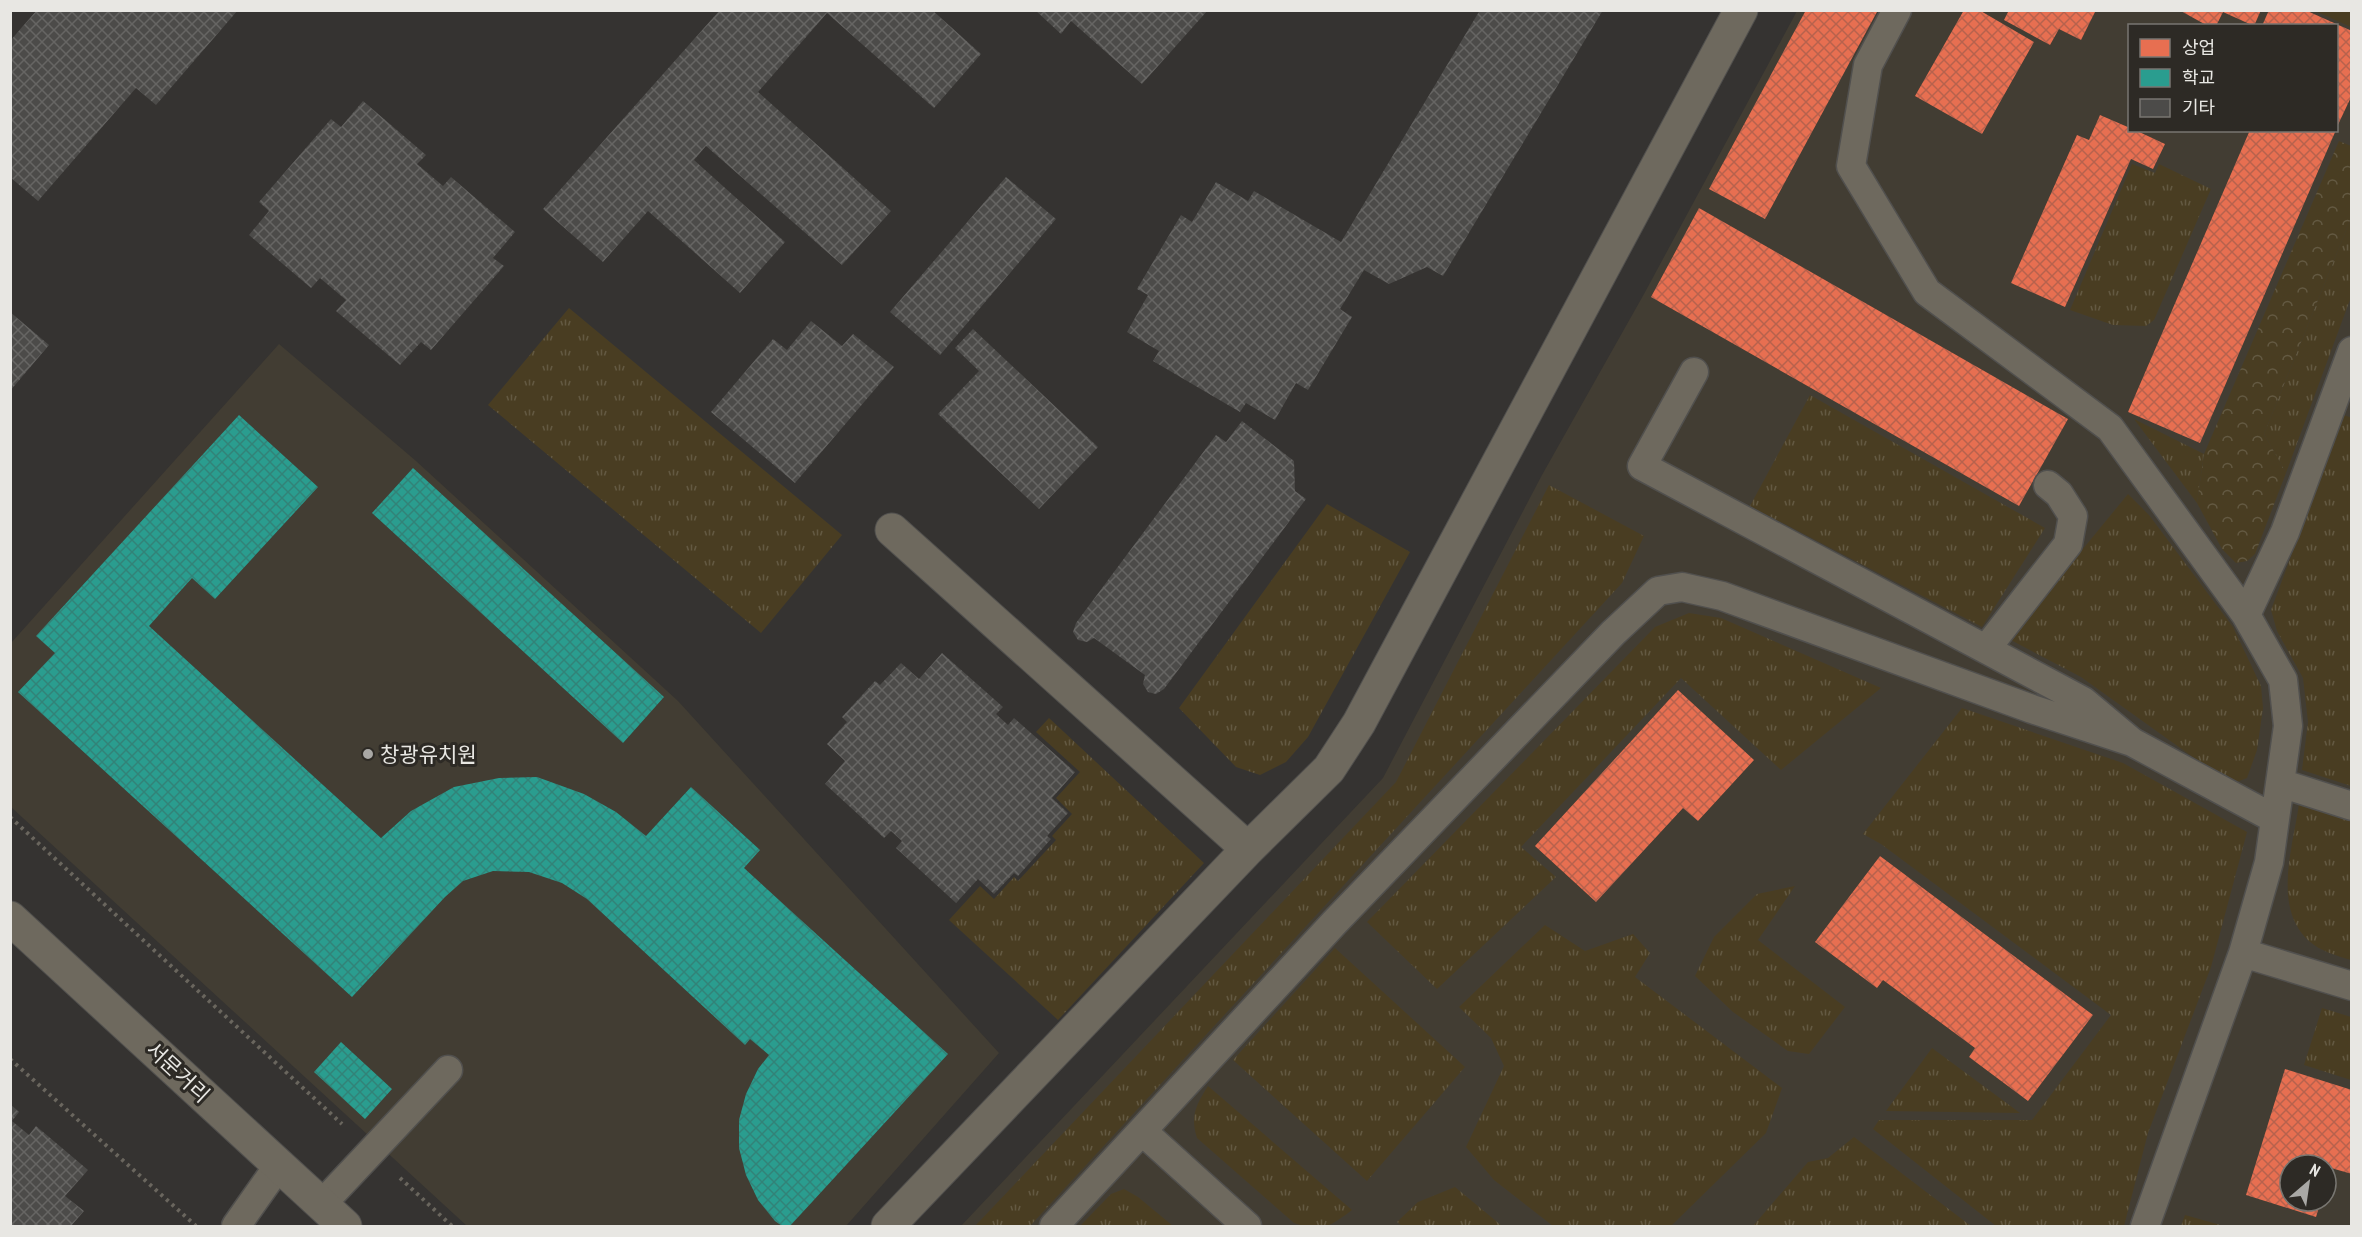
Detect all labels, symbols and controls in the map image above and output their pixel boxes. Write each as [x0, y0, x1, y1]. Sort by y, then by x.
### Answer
legend [2128, 24, 2338, 132]
text: 상업 [2182, 36, 2215, 59]
text: 학교 [2182, 66, 2215, 89]
text: 기타 [2182, 96, 2216, 119]
place label: 창광유치원 [380, 741, 477, 768]
marker: 창광유치원 [361, 747, 375, 761]
street label: 서문거리 [141, 1036, 215, 1108]
north arrow [2278, 1153, 2338, 1213]
text: N [2307, 1159, 2324, 1181]

